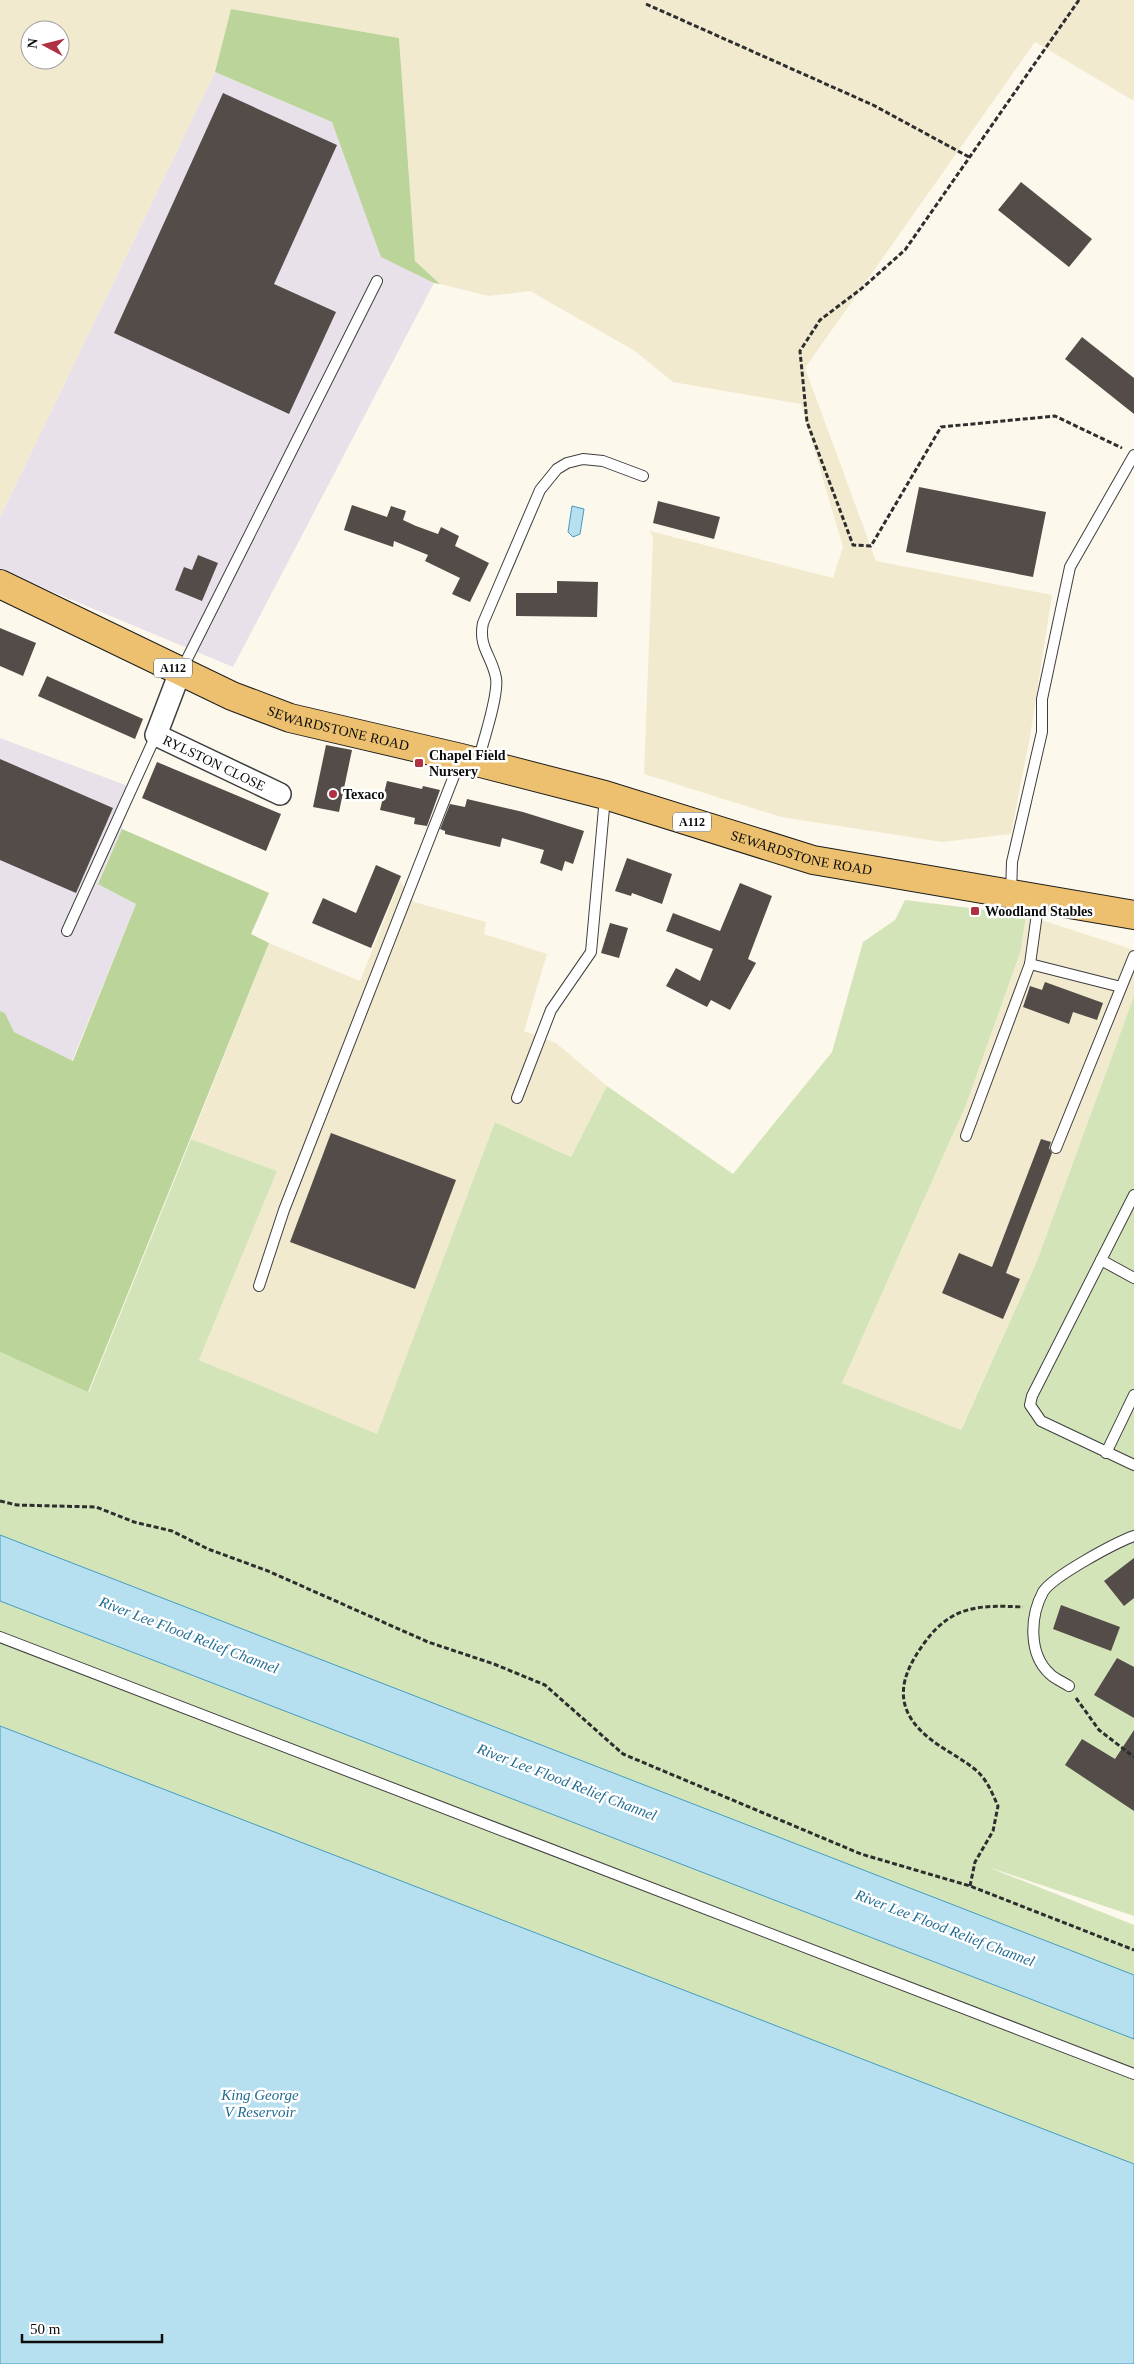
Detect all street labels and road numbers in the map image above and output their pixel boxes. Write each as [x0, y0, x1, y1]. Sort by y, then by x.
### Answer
road number: A112 [154, 658, 192, 678]
street label: SEWARDSTONE ROAD [265, 703, 411, 754]
street label: RYLSTON CLOSE [161, 732, 268, 794]
road number: A112 [673, 812, 711, 832]
street label: SEWARDSTONE ROAD [729, 828, 873, 878]

